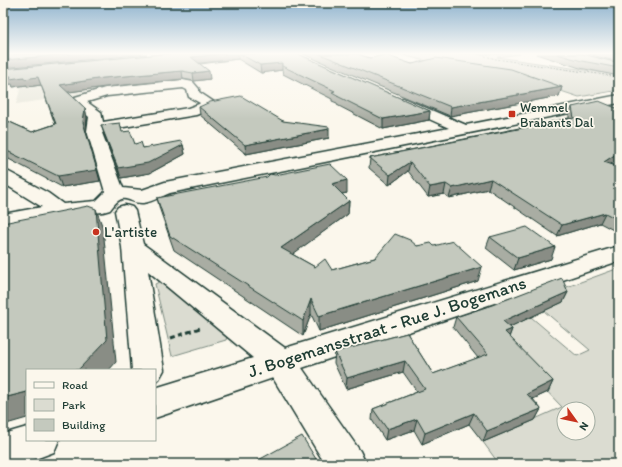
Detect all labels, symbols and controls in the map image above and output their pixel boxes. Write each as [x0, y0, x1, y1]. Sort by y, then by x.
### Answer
place label: Wemmel Brabants Dal [520, 100, 594, 130]
marker: Wemmel Brabants Dal [507, 109, 517, 119]
place label: L'artiste [104, 223, 157, 241]
marker: L'artiste [91, 227, 101, 237]
street label: J. Bogemansstraat - Rue J. Bogemans [245, 272, 529, 382]
legend [26, 369, 156, 441]
text: Road [62, 378, 88, 392]
text: Park [62, 398, 86, 412]
north arrow [556, 401, 596, 441]
text: Building [62, 418, 106, 432]
text: N [576, 420, 591, 433]

